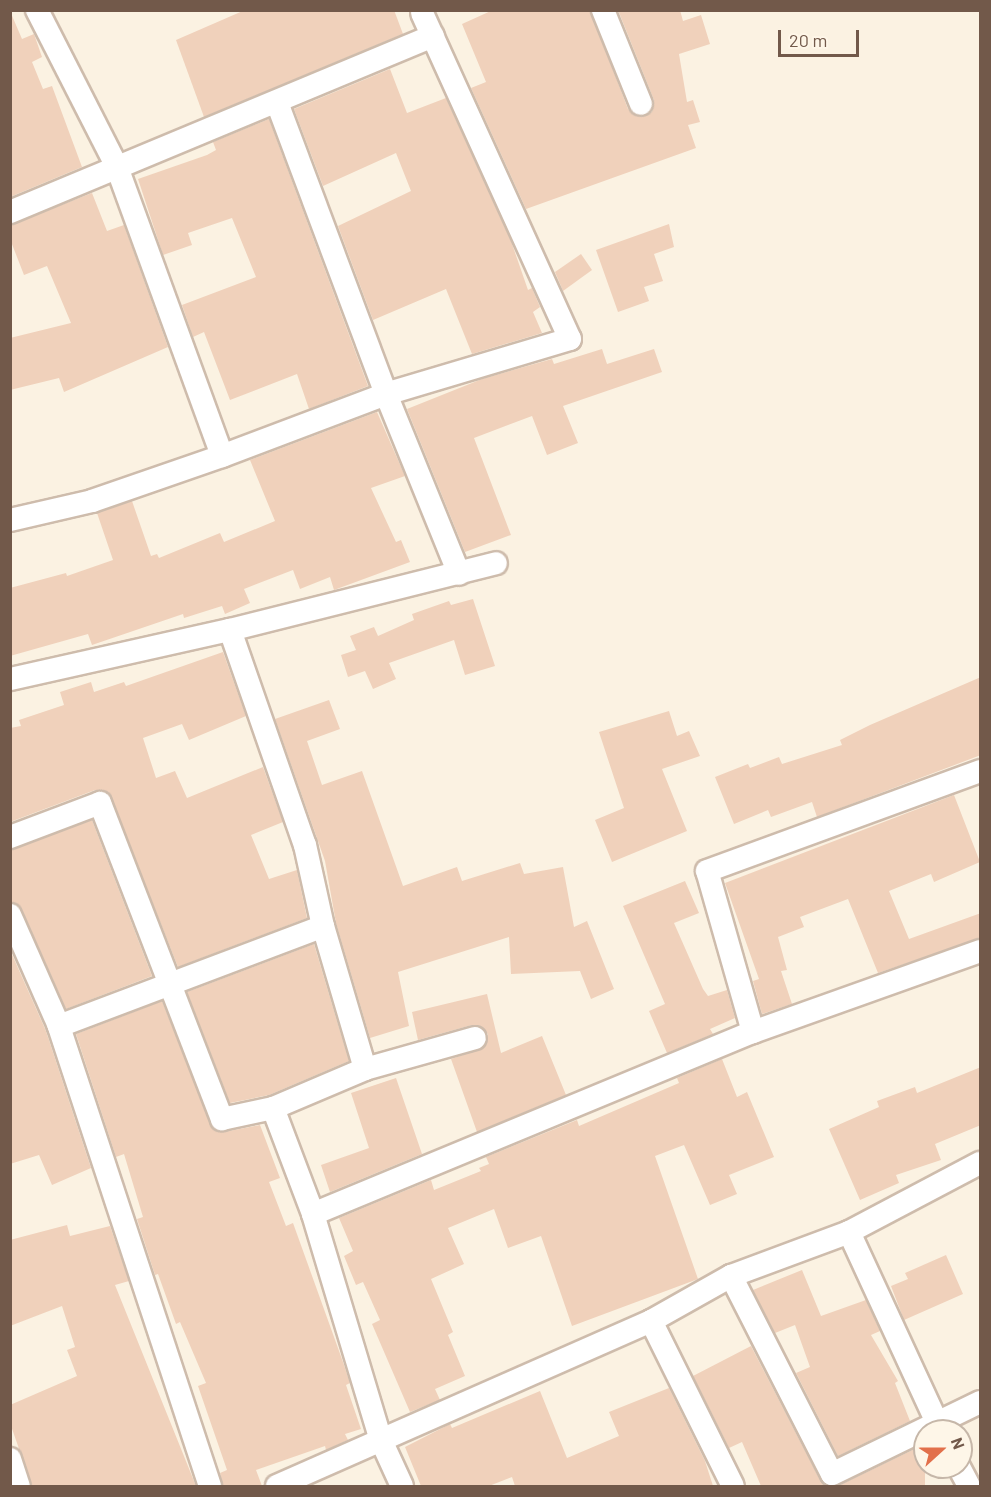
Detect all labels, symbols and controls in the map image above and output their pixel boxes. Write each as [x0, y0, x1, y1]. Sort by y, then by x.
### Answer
scale bar [781, 18, 862, 56]
text: 20 m [789, 29, 827, 51]
north arrow [913, 1419, 973, 1479]
text: N [948, 1435, 969, 1451]

